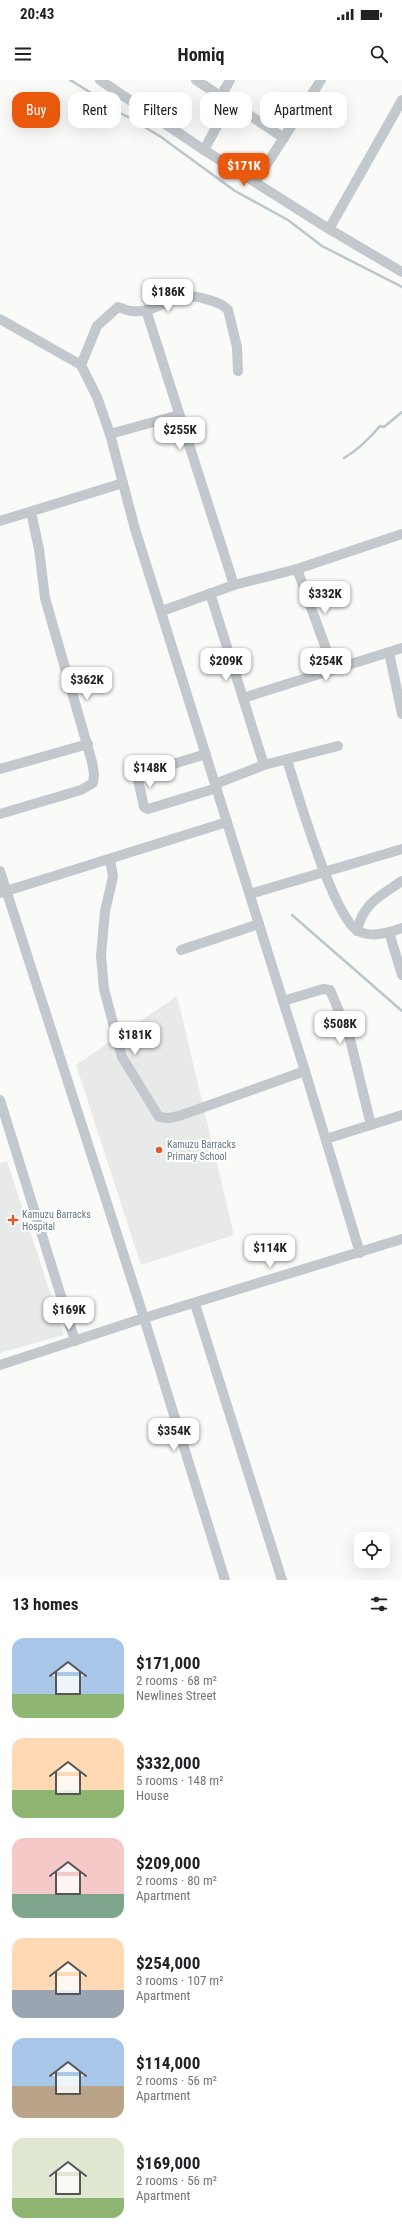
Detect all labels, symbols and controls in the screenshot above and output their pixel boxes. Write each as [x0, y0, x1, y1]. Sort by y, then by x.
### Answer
text: 20:43 [20, 5, 54, 23]
icon: menu [12, 43, 34, 65]
icon: search [368, 43, 390, 65]
text: Homiq [178, 44, 224, 65]
chip: Buy [12, 92, 60, 128]
chip: Rent [68, 92, 121, 128]
chip: Filters [129, 92, 192, 128]
chip: New [200, 92, 252, 128]
chip: Apartment [260, 92, 347, 128]
pin: $171K [216, 153, 272, 187]
text: $171K [227, 158, 261, 173]
pin: $186K [140, 279, 196, 313]
text: $186K [151, 284, 185, 299]
pin: $255K [152, 417, 208, 451]
text: $255K [163, 422, 197, 437]
pin: $332K [297, 581, 353, 615]
text: $332K [308, 586, 342, 601]
pin: $209K [198, 648, 254, 682]
pin: $254K [298, 648, 354, 682]
text: $209K [209, 653, 243, 668]
text: $254K [309, 653, 343, 668]
pin: $362K [59, 667, 115, 701]
text: $362K [70, 672, 104, 687]
pin: $148K [122, 755, 178, 789]
text: $148K [133, 760, 167, 775]
pin: $508K [312, 1011, 368, 1045]
text: $508K [323, 1016, 357, 1031]
pin: $181K [107, 1022, 163, 1056]
text: $181K [118, 1027, 152, 1042]
place label: Kamuzu Barracks Primary School [167, 1139, 236, 1162]
marker: Kamuzu Barracks Primary School [154, 1145, 164, 1155]
place label: Kamuzu Barracks Hospital [22, 1209, 91, 1232]
marker: Kamuzu Barracks Hospital [7, 1214, 19, 1226]
pin: $114K [242, 1235, 298, 1269]
text: $114K [253, 1240, 287, 1255]
pin: $169K [41, 1297, 97, 1331]
text: $169K [52, 1302, 86, 1317]
pin: $354K [146, 1418, 202, 1452]
text: $354K [157, 1423, 191, 1438]
map controls [354, 1532, 390, 1568]
button: locate [354, 1532, 390, 1568]
icon: filters [368, 1593, 390, 1615]
text: 13 homes [12, 1594, 78, 1614]
text: $171,000 [136, 1653, 200, 1673]
icon: home [44, 1654, 92, 1702]
text: 2 rooms · 68 m² [136, 1673, 217, 1688]
text: Newlines Street [136, 1688, 216, 1703]
text: $332,000 [136, 1753, 200, 1773]
icon: home [44, 1754, 92, 1802]
text: 5 rooms · 148 m² [136, 1773, 223, 1788]
text: House [136, 1788, 169, 1803]
text: $209,000 [136, 1853, 200, 1873]
icon: home [44, 1854, 92, 1902]
text: 2 rooms · 80 m² [136, 1873, 217, 1888]
text: Apartment [136, 1888, 190, 1903]
text: $254,000 [136, 1953, 200, 1973]
icon: home [44, 1954, 92, 2002]
text: 3 rooms · 107 m² [136, 1973, 223, 1988]
text: Apartment [136, 1988, 190, 2003]
text: $114,000 [136, 2053, 200, 2073]
icon: home [44, 2054, 92, 2102]
text: 2 rooms · 56 m² [136, 2073, 217, 2088]
text: Apartment [136, 2088, 190, 2103]
text: $169,000 [136, 2153, 200, 2173]
icon: home [44, 2154, 92, 2202]
text: 2 rooms · 56 m² [136, 2173, 217, 2188]
text: Apartment [136, 2188, 190, 2203]

